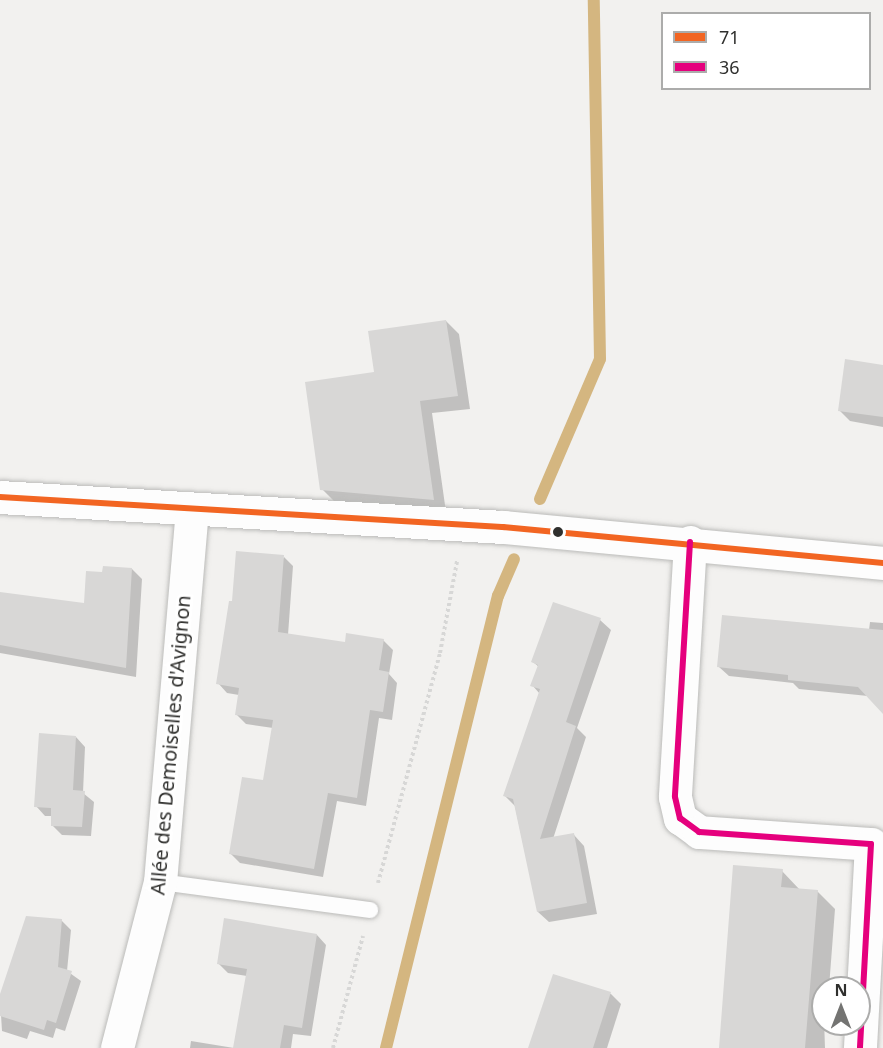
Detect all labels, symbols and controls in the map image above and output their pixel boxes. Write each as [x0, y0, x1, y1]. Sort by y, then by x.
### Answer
legend [661, 12, 871, 90]
text: 71 [719, 25, 740, 49]
text: 36 [719, 55, 740, 79]
unlabelled marker [552, 526, 564, 538]
street label: Allée des Demoiselles d'Avignon [145, 594, 195, 896]
north arrow [811, 976, 871, 1036]
text: N [834, 979, 848, 1001]

